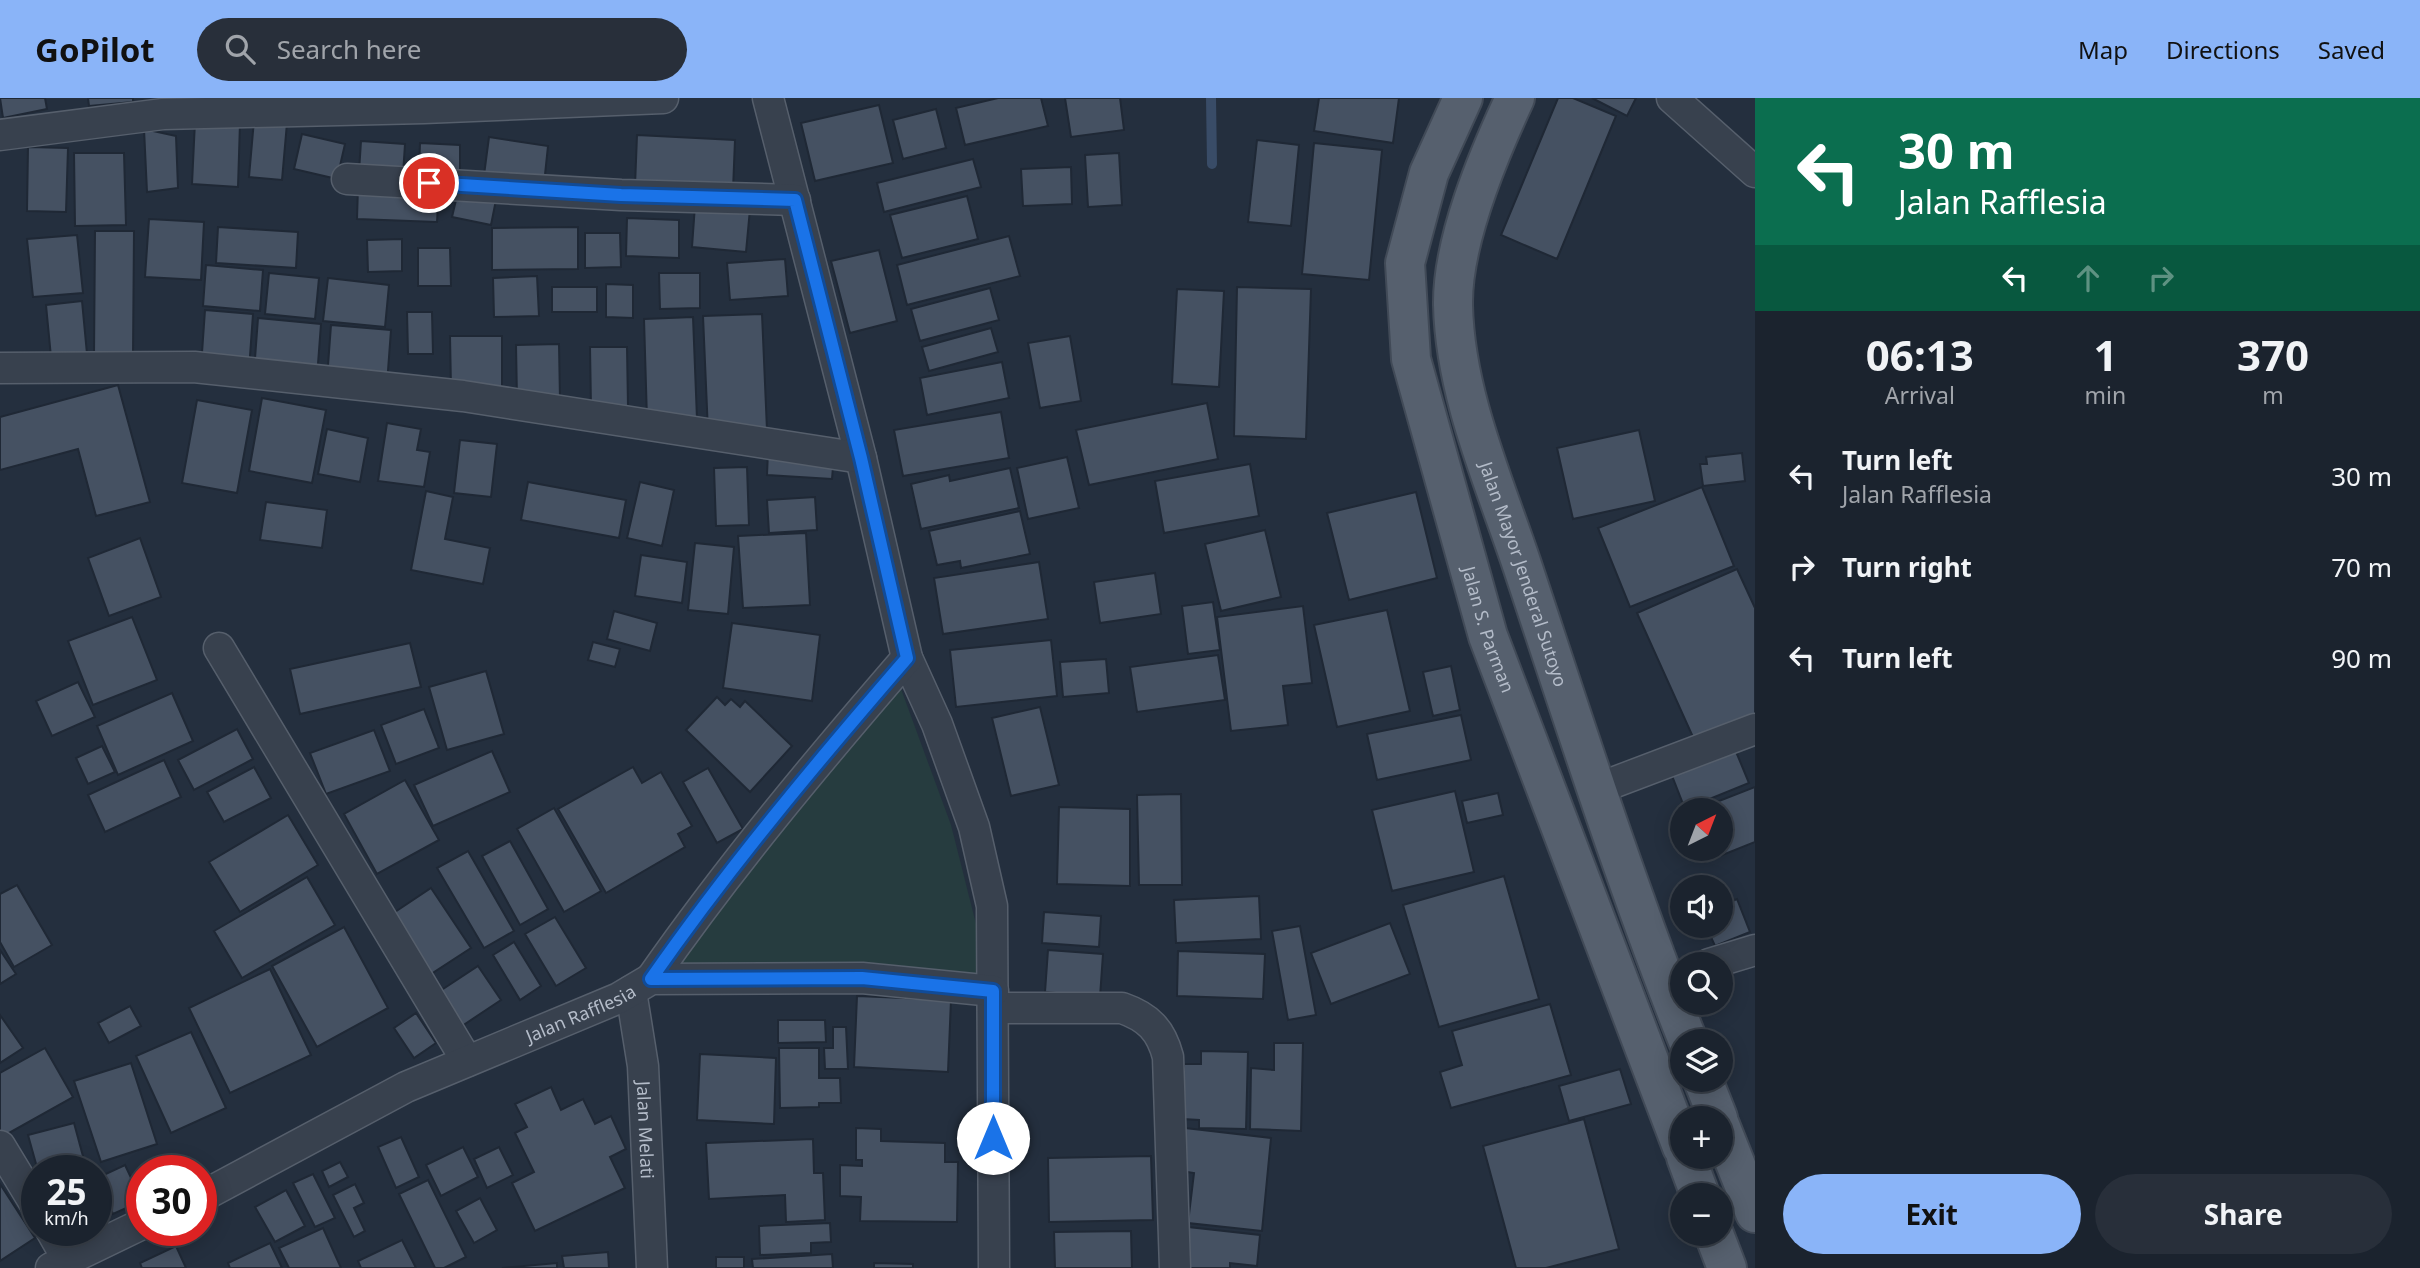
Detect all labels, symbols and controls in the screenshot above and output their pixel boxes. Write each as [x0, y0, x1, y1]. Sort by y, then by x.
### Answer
search box [197, 18, 687, 81]
text: GoPilot [35, 27, 155, 72]
icon: search [221, 30, 259, 68]
text: Search here [277, 31, 421, 67]
text: Map [2078, 33, 2128, 66]
text: Directions [2166, 33, 2280, 66]
text: Saved [2318, 33, 2385, 66]
text: 30 m [1898, 117, 2015, 183]
icon: left [1783, 126, 1874, 217]
pin [399, 153, 459, 213]
icon: arrive [410, 164, 448, 202]
text: Jalan Rafflesia [1898, 180, 2107, 223]
icon: left [1996, 259, 2034, 297]
icon: ahead [2069, 259, 2107, 297]
icon: right [2142, 259, 2180, 297]
text: 06:13 [1866, 326, 1974, 383]
text: 1 [2093, 326, 2117, 383]
text: 370 [2237, 326, 2309, 383]
text: Arrival [1885, 379, 1955, 411]
text: min [2085, 379, 2126, 411]
text: m [2262, 379, 2284, 411]
text: Turn left [1842, 442, 1953, 478]
street label: Jalan Mayor Jenderal Sutoyo [1474, 456, 1573, 690]
icon: left [1783, 457, 1821, 495]
text: 30 m [2331, 458, 2392, 494]
text: Jalan Rafflesia [1842, 478, 1992, 510]
icon: right [1783, 548, 1821, 586]
text: Turn right [1842, 549, 1972, 585]
text: 70 m [2331, 549, 2392, 585]
street label: Jalan S. Parman [1457, 562, 1520, 696]
icon: left [1783, 639, 1821, 677]
text: Turn left [1842, 640, 1953, 676]
text: 90 m [2331, 640, 2392, 676]
north arrow [1670, 798, 1732, 861]
map controls [1670, 798, 1733, 1246]
button: sound [1670, 875, 1733, 938]
button: search [1670, 952, 1733, 1015]
street label: Jalan Rafflesia [520, 979, 640, 1048]
button: layers [1670, 1029, 1733, 1092]
street label: Jalan Melati [632, 1078, 660, 1179]
position arrow [956, 1101, 1030, 1175]
button: + [1670, 1106, 1733, 1169]
speed limit sign: 30 [126, 1155, 217, 1246]
text: 25 [46, 1168, 87, 1215]
button: Exit [1783, 1174, 2081, 1254]
button: Share [2095, 1174, 2392, 1254]
button: − [1670, 1183, 1733, 1246]
text: km/h [44, 1206, 89, 1230]

